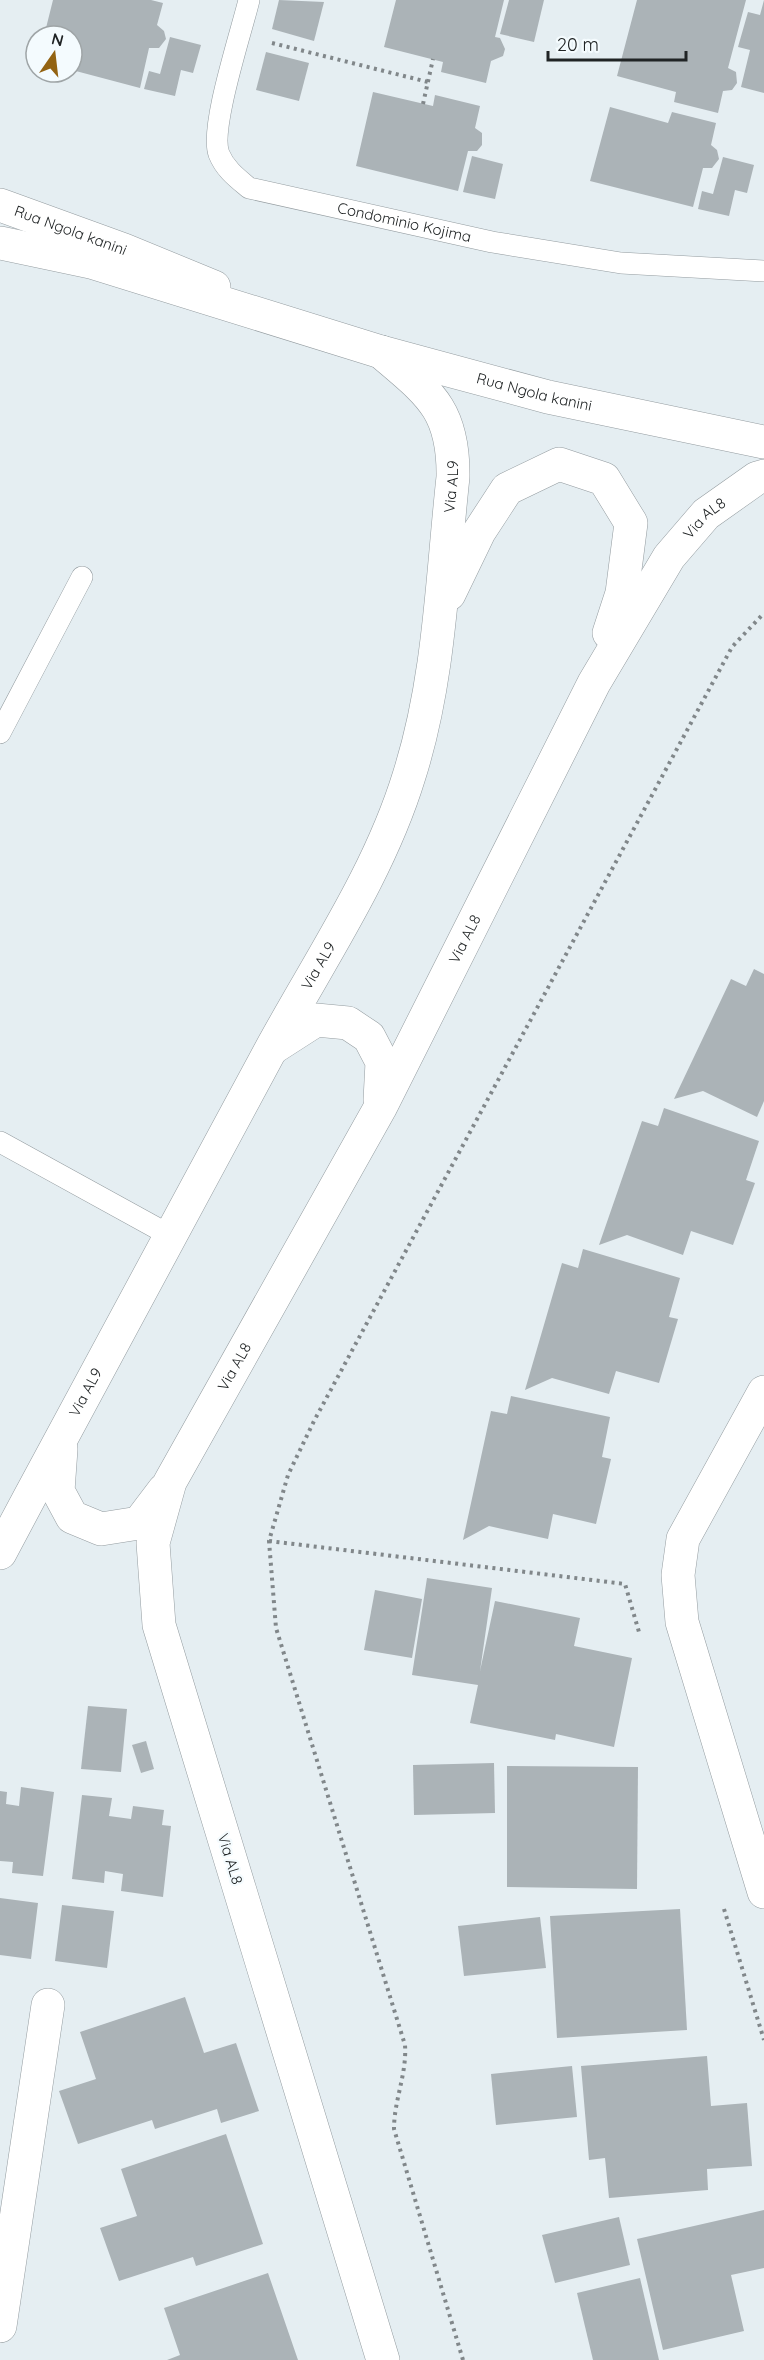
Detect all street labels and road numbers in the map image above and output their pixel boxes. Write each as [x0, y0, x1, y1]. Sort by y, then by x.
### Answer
street label: Condominio Kojima [336, 198, 473, 246]
street label: Rua Ngola kanini [12, 201, 130, 259]
street label: Rua Ngola kanini [475, 368, 594, 415]
street label: Via AL9 [439, 460, 462, 513]
street label: Via AL8 [679, 493, 729, 543]
street label: Via AL8 [444, 911, 485, 966]
street label: Via AL9 [297, 938, 339, 993]
street label: Via AL8 [213, 1339, 255, 1394]
street label: Via AL9 [64, 1365, 106, 1420]
street label: Via AL8 [214, 1831, 247, 1887]

